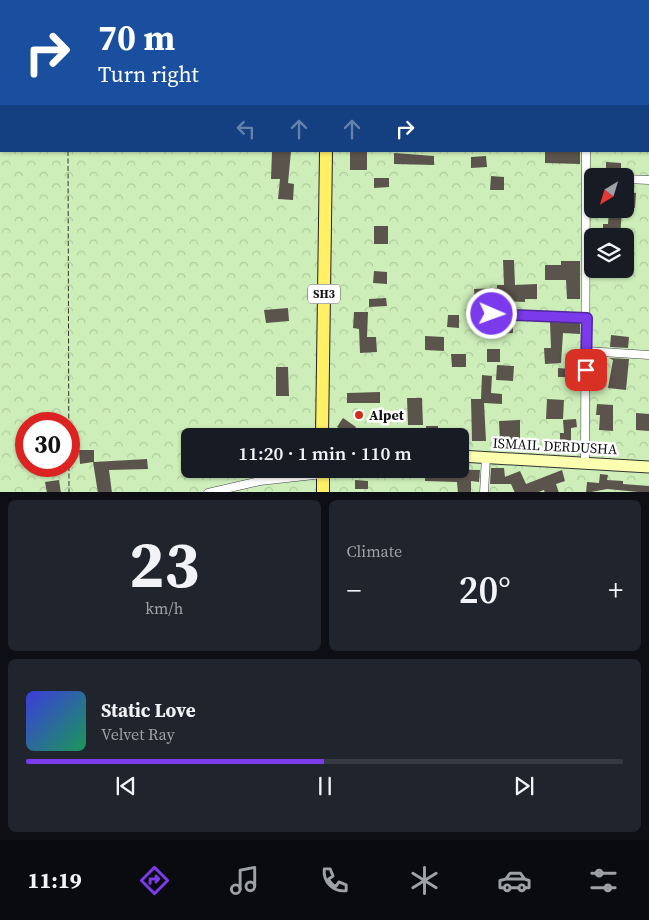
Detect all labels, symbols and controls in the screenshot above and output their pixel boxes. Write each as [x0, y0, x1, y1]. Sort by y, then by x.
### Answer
text: 70 m [98, 14, 175, 62]
icon: right [15, 20, 80, 85]
text: Turn right [98, 59, 199, 89]
icon: left [232, 115, 260, 143]
icon: ahead [285, 115, 313, 143]
icon: ahead [338, 115, 366, 143]
icon: right [391, 115, 419, 143]
north arrow [584, 168, 634, 218]
map controls [584, 168, 634, 278]
button: layers [584, 228, 634, 278]
road number: SH3 [308, 284, 340, 304]
position arrow [465, 287, 517, 339]
pin [565, 349, 607, 391]
icon: arrive [572, 356, 600, 384]
place label: Alpet [369, 405, 405, 425]
marker: Alpet [353, 409, 365, 421]
speed limit sign: 30 [15, 412, 80, 477]
street label: ISMAIL DERDUSHA [492, 433, 619, 459]
text: 11:20 · 1 min · 110 m [238, 440, 412, 466]
text: 23 [129, 520, 199, 609]
text: Climate [347, 540, 402, 562]
text: 20° [459, 564, 511, 616]
text: − [347, 571, 361, 609]
text: + [608, 571, 623, 609]
text: km/h [145, 597, 183, 619]
text: Static Love [101, 697, 196, 723]
text: Velvet Ray [101, 723, 175, 745]
icon: previous [112, 772, 140, 800]
icon: pause [311, 772, 339, 800]
icon: next [510, 772, 538, 800]
icon: directions [137, 863, 172, 898]
icon: music [227, 863, 262, 898]
icon: phone [317, 863, 352, 898]
icon: climate [407, 863, 442, 898]
icon: car [497, 863, 532, 898]
icon: filters [586, 863, 621, 898]
text: 11:19 [27, 865, 82, 895]

